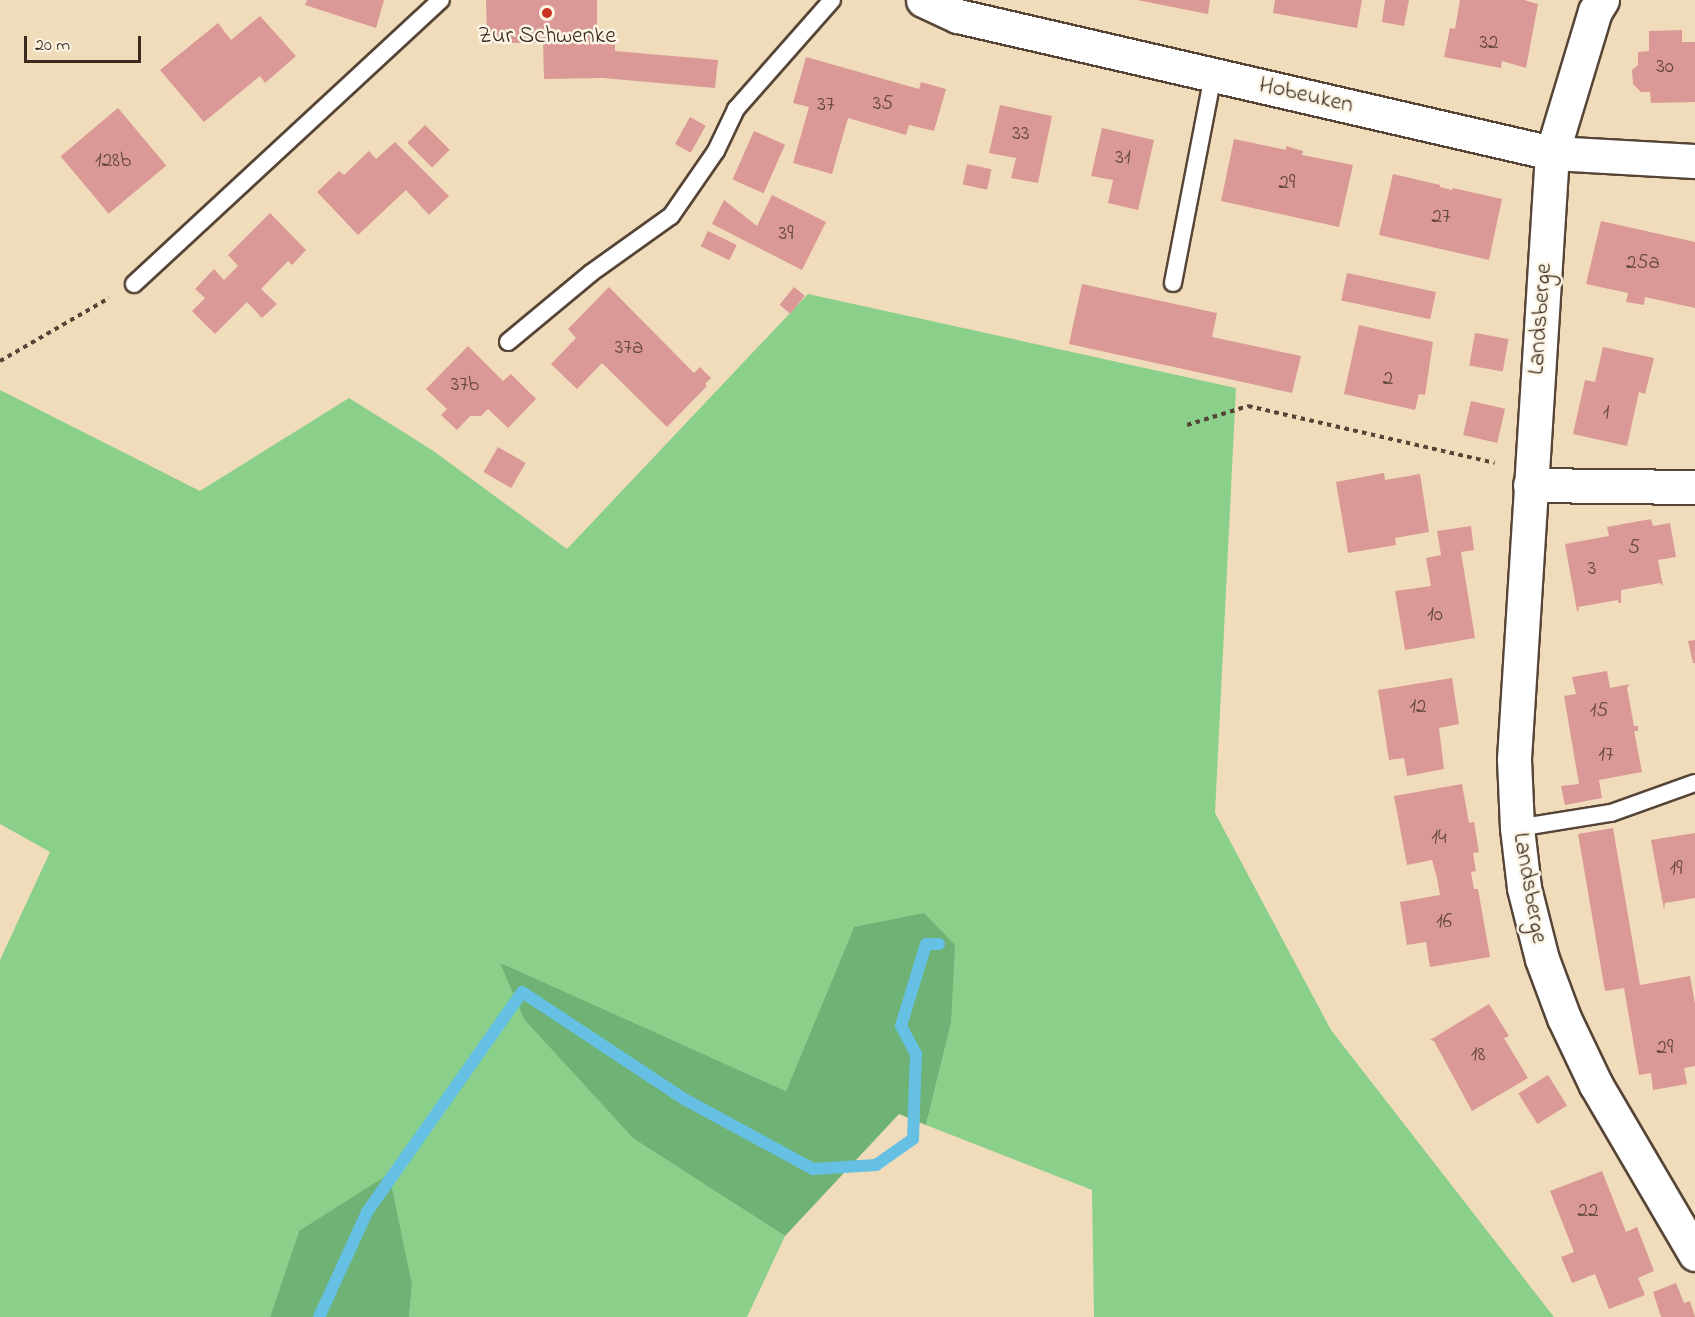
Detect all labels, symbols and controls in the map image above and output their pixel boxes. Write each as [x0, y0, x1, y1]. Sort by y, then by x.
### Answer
marker: Zur Schwenke [540, 6, 554, 20]
place label: Zur Schwenke [478, 23, 616, 51]
scale bar [27, 24, 144, 62]
house number: 32 [1479, 30, 1499, 56]
text: 20 m [35, 33, 70, 59]
house number: 30 [1656, 54, 1674, 80]
street label: Hobeuken [1256, 71, 1356, 121]
house number: 35 [873, 91, 893, 117]
house number: 37 [817, 92, 835, 118]
house number: 33 [1012, 121, 1030, 147]
house number: 31 [1115, 145, 1131, 171]
house number: 128b [95, 148, 131, 174]
house number: 29 [1279, 170, 1295, 196]
house number: 27 [1431, 204, 1451, 230]
house number: 39 [779, 221, 793, 247]
house number: 25a [1626, 250, 1660, 276]
street label: Landsberge [1523, 262, 1559, 376]
house number: 37a [615, 335, 643, 361]
house number: 2 [1383, 366, 1393, 392]
house number: 37b [451, 372, 479, 398]
house number: 1 [1603, 400, 1609, 426]
house number: 5 [1628, 535, 1640, 561]
house number: 3 [1588, 556, 1596, 582]
house number: 10 [1427, 602, 1443, 628]
house number: 12 [1409, 694, 1427, 720]
house number: 15 [1590, 698, 1608, 724]
house number: 17 [1598, 742, 1614, 768]
house number: 14 [1431, 825, 1447, 851]
street label: Landsberge [1505, 830, 1553, 946]
house number: 19 [1670, 856, 1682, 882]
house number: 16 [1436, 909, 1452, 935]
house number: 29 [1657, 1035, 1673, 1061]
house number: 18 [1471, 1042, 1485, 1068]
house number: 22 [1578, 1198, 1598, 1224]

